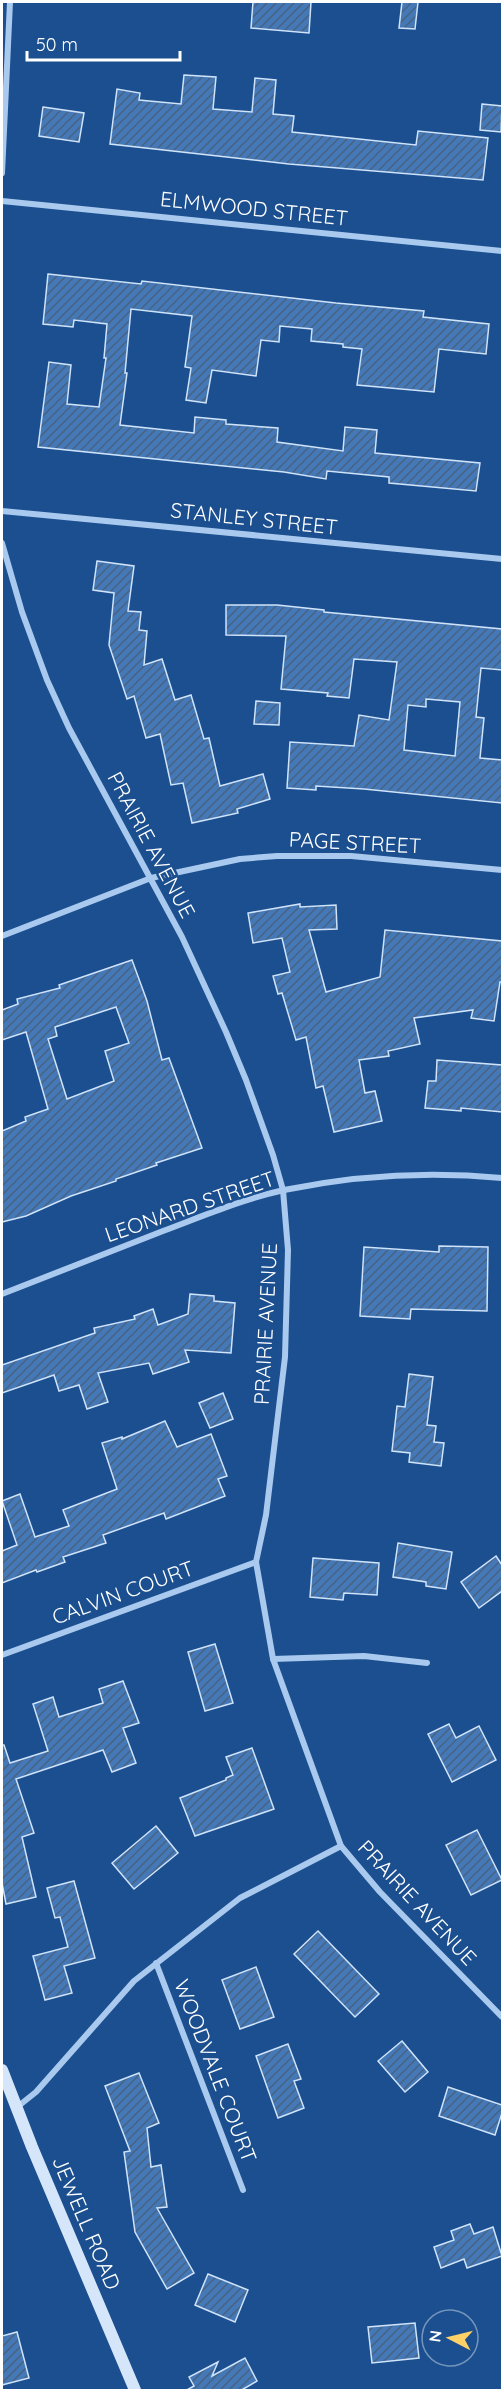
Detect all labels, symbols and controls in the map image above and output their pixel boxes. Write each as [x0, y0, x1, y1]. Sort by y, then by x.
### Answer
scale bar [27, 24, 180, 62]
text: 50 m [36, 33, 78, 56]
street label: ELMWOOD STREET [159, 185, 349, 231]
street label: STANLEY STREET [169, 496, 339, 540]
street label: PRAIRIE AVENUE [102, 767, 201, 922]
street label: PAGE STREET [288, 826, 422, 858]
street label: LEONARD STREET [101, 1165, 278, 1247]
street label: PRAIRIE AVENUE [248, 1242, 282, 1406]
street label: CALVIN COURT [48, 1554, 197, 1630]
street label: PRAIRIE AVENUE [353, 1834, 483, 1970]
street label: WOODVALE COURT [169, 1975, 263, 2166]
street label: JEWELL ROAD [47, 2152, 127, 2293]
north arrow [420, 2308, 480, 2368]
text: N [424, 2329, 446, 2343]

